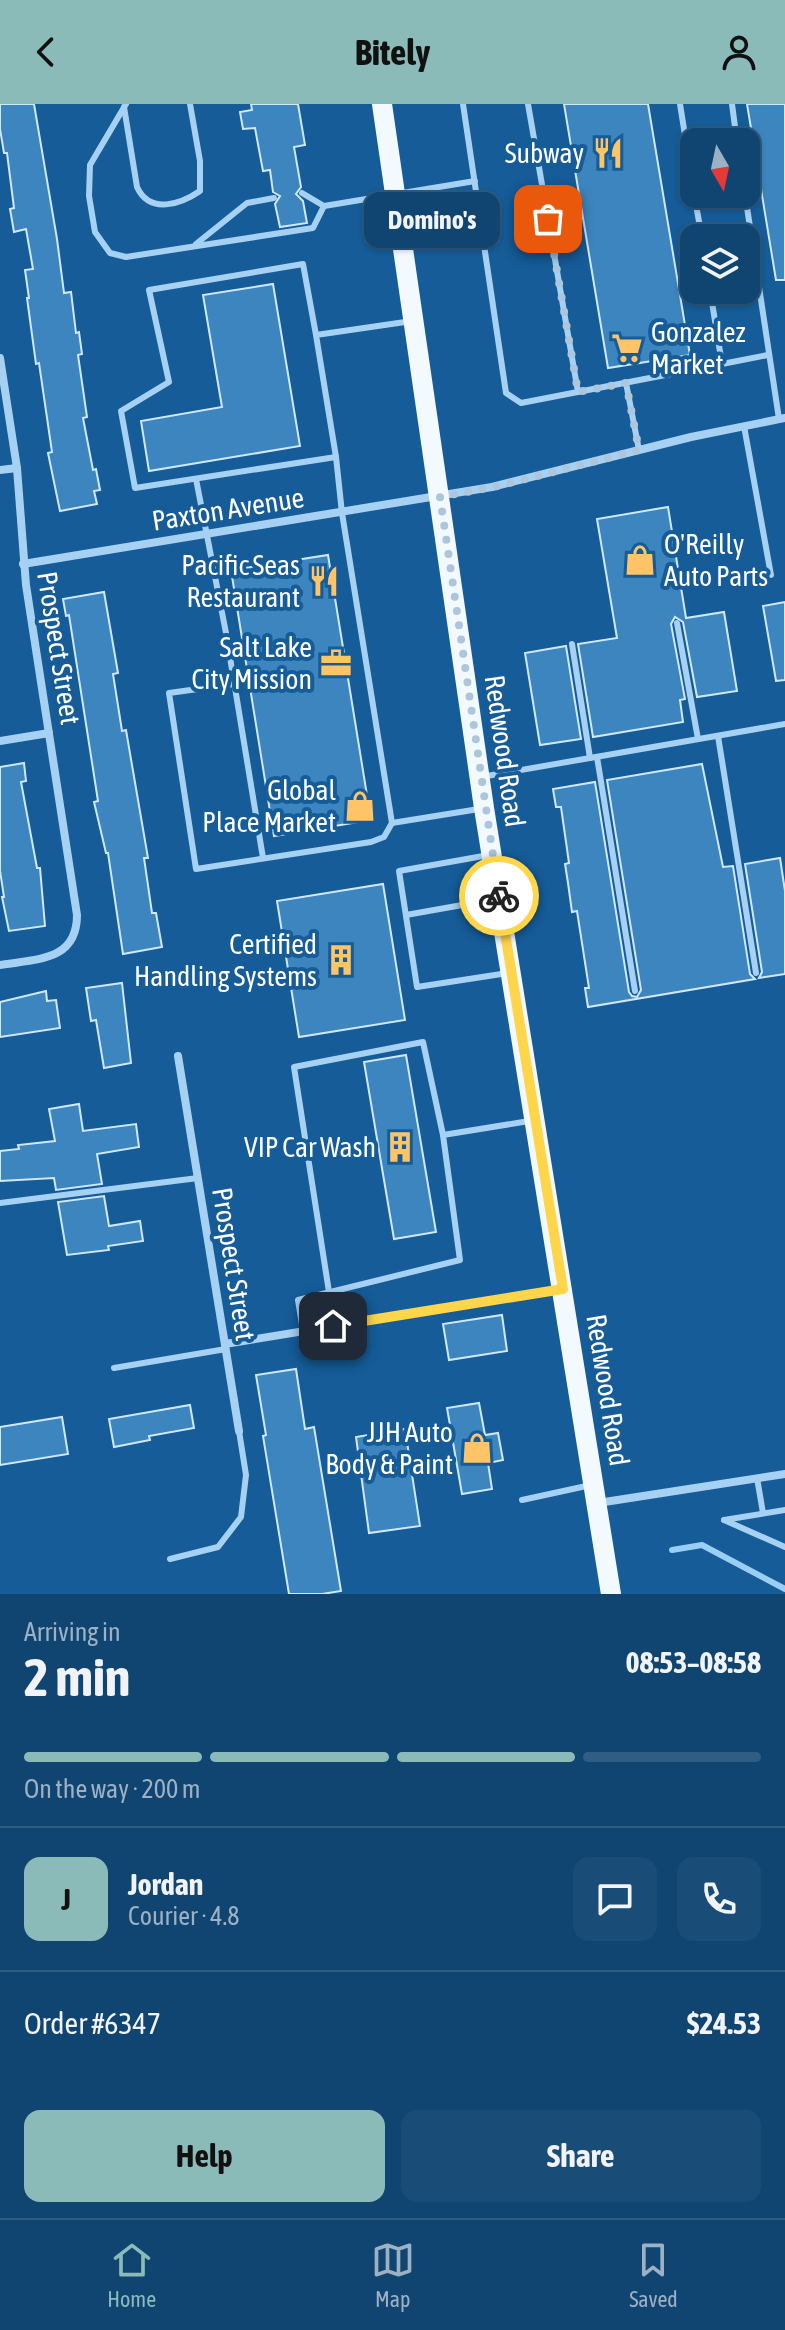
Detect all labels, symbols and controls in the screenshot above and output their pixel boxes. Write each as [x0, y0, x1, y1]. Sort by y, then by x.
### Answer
icon: back [24, 30, 68, 74]
icon: person [717, 30, 761, 74]
text: Bitely [355, 31, 430, 73]
north arrow [680, 128, 760, 208]
map controls [680, 128, 760, 304]
restaurant icon: Subway [591, 136, 625, 170]
place label: Subway [505, 137, 584, 169]
pin [514, 185, 582, 253]
callout: Domino's [364, 191, 500, 247]
icon: bag [526, 197, 570, 241]
text: Domino's [388, 205, 476, 235]
button: layers [680, 224, 760, 304]
place label: Gonzalez Market [651, 316, 746, 380]
supermarket icon: Gonzalez Market [610, 331, 644, 365]
street label: Paxton Avenue [150, 481, 306, 537]
place label: O'Reilly Auto Parts [664, 528, 768, 592]
shop icon: O'Reilly Auto Parts [623, 543, 657, 577]
place label: Pacific Seas Restaurant [181, 549, 300, 613]
restaurant icon: Pacific Seas Restaurant [307, 564, 341, 598]
street label: Prospect Street [31, 569, 87, 727]
place label: Salt Lake City Mission [191, 631, 312, 695]
office icon: Salt Lake City Mission [319, 646, 353, 680]
street label: Redwood Road [478, 673, 532, 829]
place label: Global Place Market [202, 774, 337, 838]
shop icon: Global Place Market [343, 789, 377, 823]
courier [459, 856, 539, 936]
icon: bike [477, 874, 521, 918]
place label: Certified Handling Systems [134, 928, 317, 992]
building icon: Certified Handling Systems [324, 943, 358, 977]
building icon: VIP Car Wash [383, 1130, 417, 1164]
place label: VIP Car Wash [244, 1131, 376, 1163]
street label: Prospect Street [206, 1185, 262, 1343]
pin [299, 1292, 367, 1360]
icon: home [311, 1304, 355, 1348]
street label: Redwood Road [580, 1312, 636, 1468]
place label: JJH Auto Body & Paint [325, 1416, 453, 1480]
shop icon: JJH Auto Body & Paint [460, 1431, 494, 1465]
text: Arriving in [24, 1617, 121, 1647]
text: 08:53–08:58 [626, 1645, 761, 1679]
text: 2 min [24, 1647, 130, 1707]
text: On the way · 200 m [24, 1774, 201, 1804]
button: chat [573, 1857, 657, 1941]
button: phone [677, 1857, 761, 1941]
text: Jordan [128, 1867, 203, 1901]
text: J [61, 1882, 71, 1916]
text: Courier · 4.8 [128, 1901, 239, 1931]
text: Order #6347 [24, 2006, 161, 2040]
text: $24.53 [687, 2006, 761, 2040]
button: Help [24, 2110, 385, 2202]
button: Share [401, 2110, 761, 2202]
tab: Home [107, 2238, 156, 2312]
tab: Map [371, 2238, 415, 2312]
tab: Saved [629, 2238, 678, 2312]

